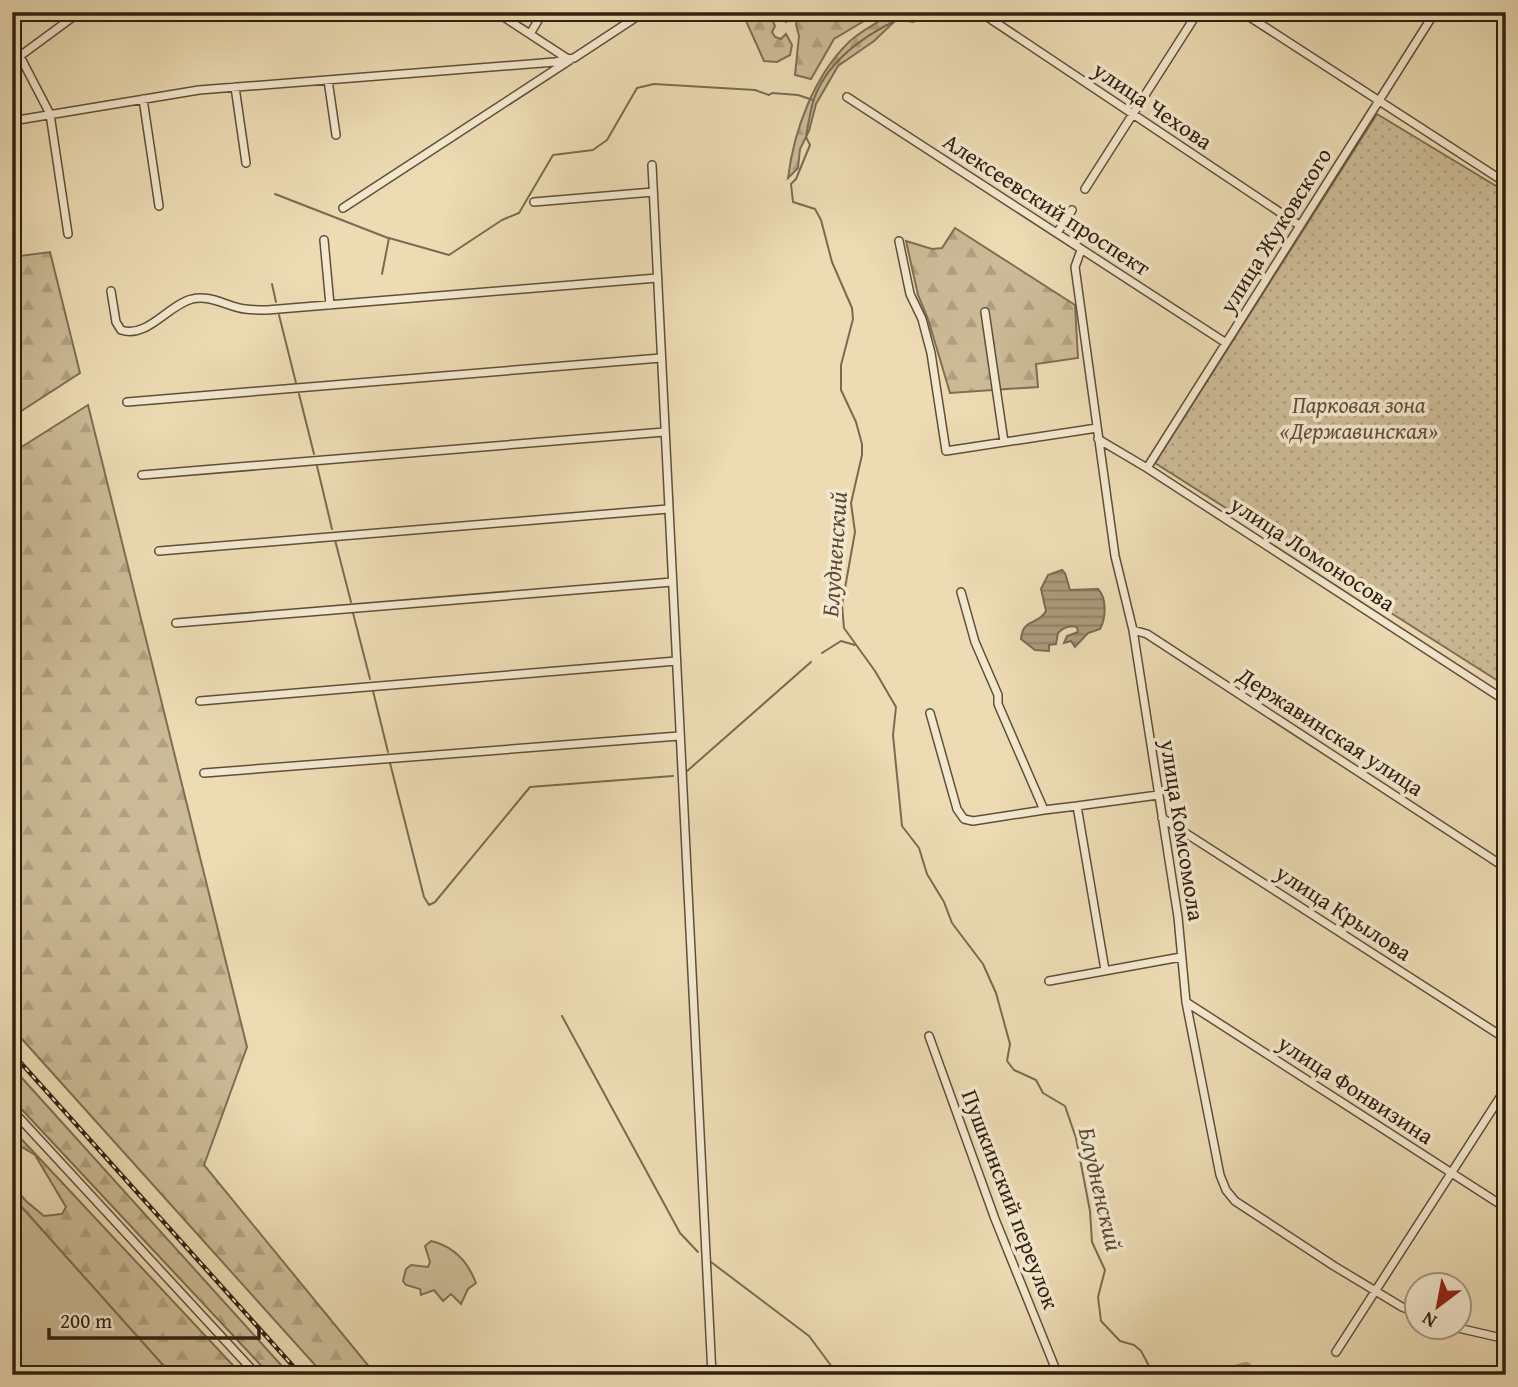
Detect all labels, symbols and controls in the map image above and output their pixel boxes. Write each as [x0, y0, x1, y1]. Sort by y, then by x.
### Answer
street label: улица Чехова [1086, 52, 1219, 157]
street label: Алексеевский проспект [937, 124, 1157, 284]
street label: улица Жуковского [1210, 141, 1339, 320]
park label: Парковая зона «Державинская» [1280, 388, 1438, 447]
street label: улица Ломоносова [1223, 487, 1402, 619]
water label: Блудненский [812, 490, 856, 618]
street label: Державинская улица [1231, 658, 1431, 804]
street label: улица Комсомола [1152, 736, 1214, 923]
street label: улица Крылова [1269, 855, 1419, 968]
street label: улица Фонвизина [1271, 1026, 1441, 1152]
street label: Пушкинский переулок [954, 1084, 1068, 1314]
water label: Блудненский [1070, 1124, 1132, 1254]
north arrow [1402, 1272, 1472, 1342]
scale bar [49, 1296, 259, 1340]
text: 200 m [60, 1305, 112, 1336]
text: N [1416, 1305, 1442, 1336]

